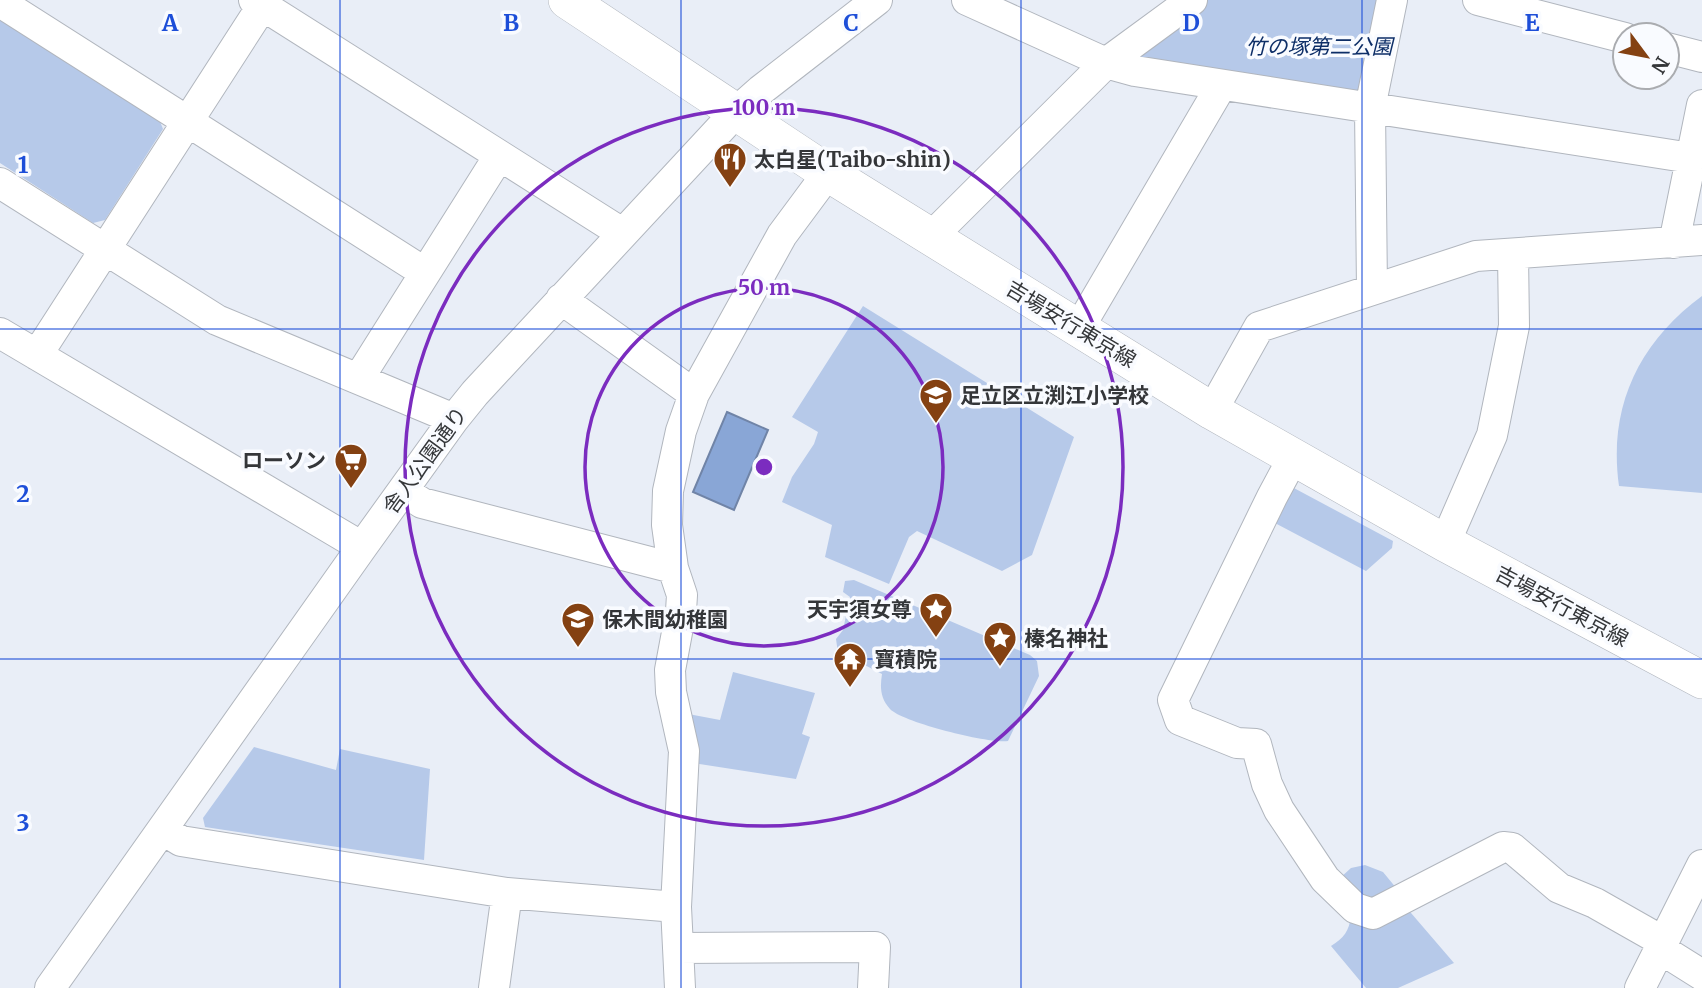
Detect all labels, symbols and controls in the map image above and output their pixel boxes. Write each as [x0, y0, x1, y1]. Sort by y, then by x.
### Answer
text: A [161, 8, 179, 37]
text: B [503, 8, 519, 37]
text: C [843, 8, 859, 37]
text: D [1182, 8, 1200, 37]
text: E [1524, 8, 1540, 37]
north arrow [1611, 21, 1681, 91]
park label: 竹の塚第二公園 [1246, 33, 1395, 60]
text: N [1646, 52, 1675, 78]
text: 100 m [733, 94, 795, 121]
restaurant icon: 太白星(Taibo-shin) [711, 140, 749, 189]
place label: 太白星(Taibo-shin) [754, 146, 951, 173]
text: 1 [18, 150, 29, 179]
text: 50 m [738, 274, 790, 301]
street label: 吉場安行東京線 [1001, 275, 1141, 373]
school or university icon: 足立区立渕江小学校 [917, 376, 955, 425]
place label: 足立区立渕江小学校 [960, 382, 1149, 409]
street label: 舎人公園通り [377, 401, 473, 519]
supermarket icon: ローソン [332, 441, 370, 490]
place label: ローソン [242, 447, 326, 474]
centre of rings [752, 455, 776, 479]
text: 2 [16, 479, 30, 508]
street label: 吉場安行東京線 [1491, 560, 1633, 652]
place icon: 天宇須女尊 [917, 590, 955, 639]
place label: 天宇須女尊 [807, 596, 912, 623]
school or university icon: 保木間幼稚園 [559, 600, 597, 649]
place label: 保木間幼稚園 [602, 606, 728, 633]
place icon: 榛名神社 [981, 619, 1019, 668]
place label: 榛名神社 [1024, 625, 1108, 652]
temple icon: 寶積院 [831, 640, 869, 689]
place label: 寶積院 [874, 646, 937, 673]
text: 3 [16, 808, 30, 837]

